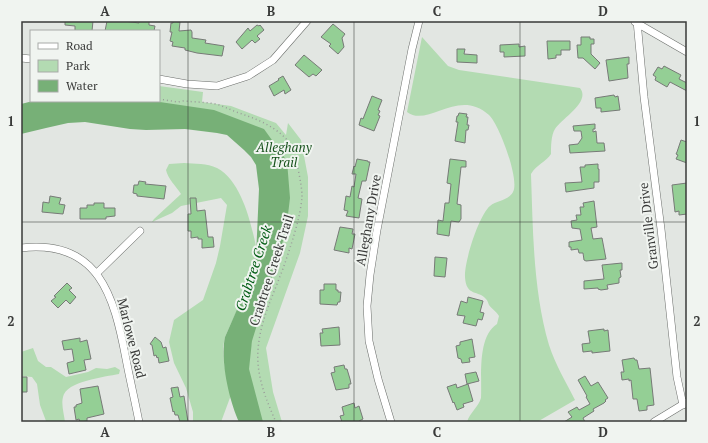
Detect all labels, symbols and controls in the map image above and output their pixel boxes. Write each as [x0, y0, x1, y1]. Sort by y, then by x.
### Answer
text: A [100, 2, 110, 20]
text: B [267, 2, 275, 20]
text: C [433, 2, 441, 20]
text: D [598, 2, 608, 20]
legend [30, 30, 160, 102]
text: Road [66, 38, 93, 53]
text: Park [66, 58, 91, 73]
text: Water [66, 78, 98, 93]
text: 1 [7, 112, 15, 130]
text: 1 [693, 112, 701, 130]
park label: Alleghany Trail [255, 138, 313, 171]
street label: Alleghany Drive [351, 173, 385, 267]
street label: Granville Drive [634, 182, 662, 270]
street label: Crabtree Creek Trail [244, 212, 298, 328]
water label: Crabtree Creek [230, 222, 276, 313]
street label: Marlowe Road [113, 296, 151, 380]
text: 2 [7, 312, 15, 330]
text: 2 [693, 312, 701, 330]
text: A [100, 423, 110, 441]
text: B [267, 423, 275, 441]
text: C [433, 423, 441, 441]
text: D [598, 423, 608, 441]

